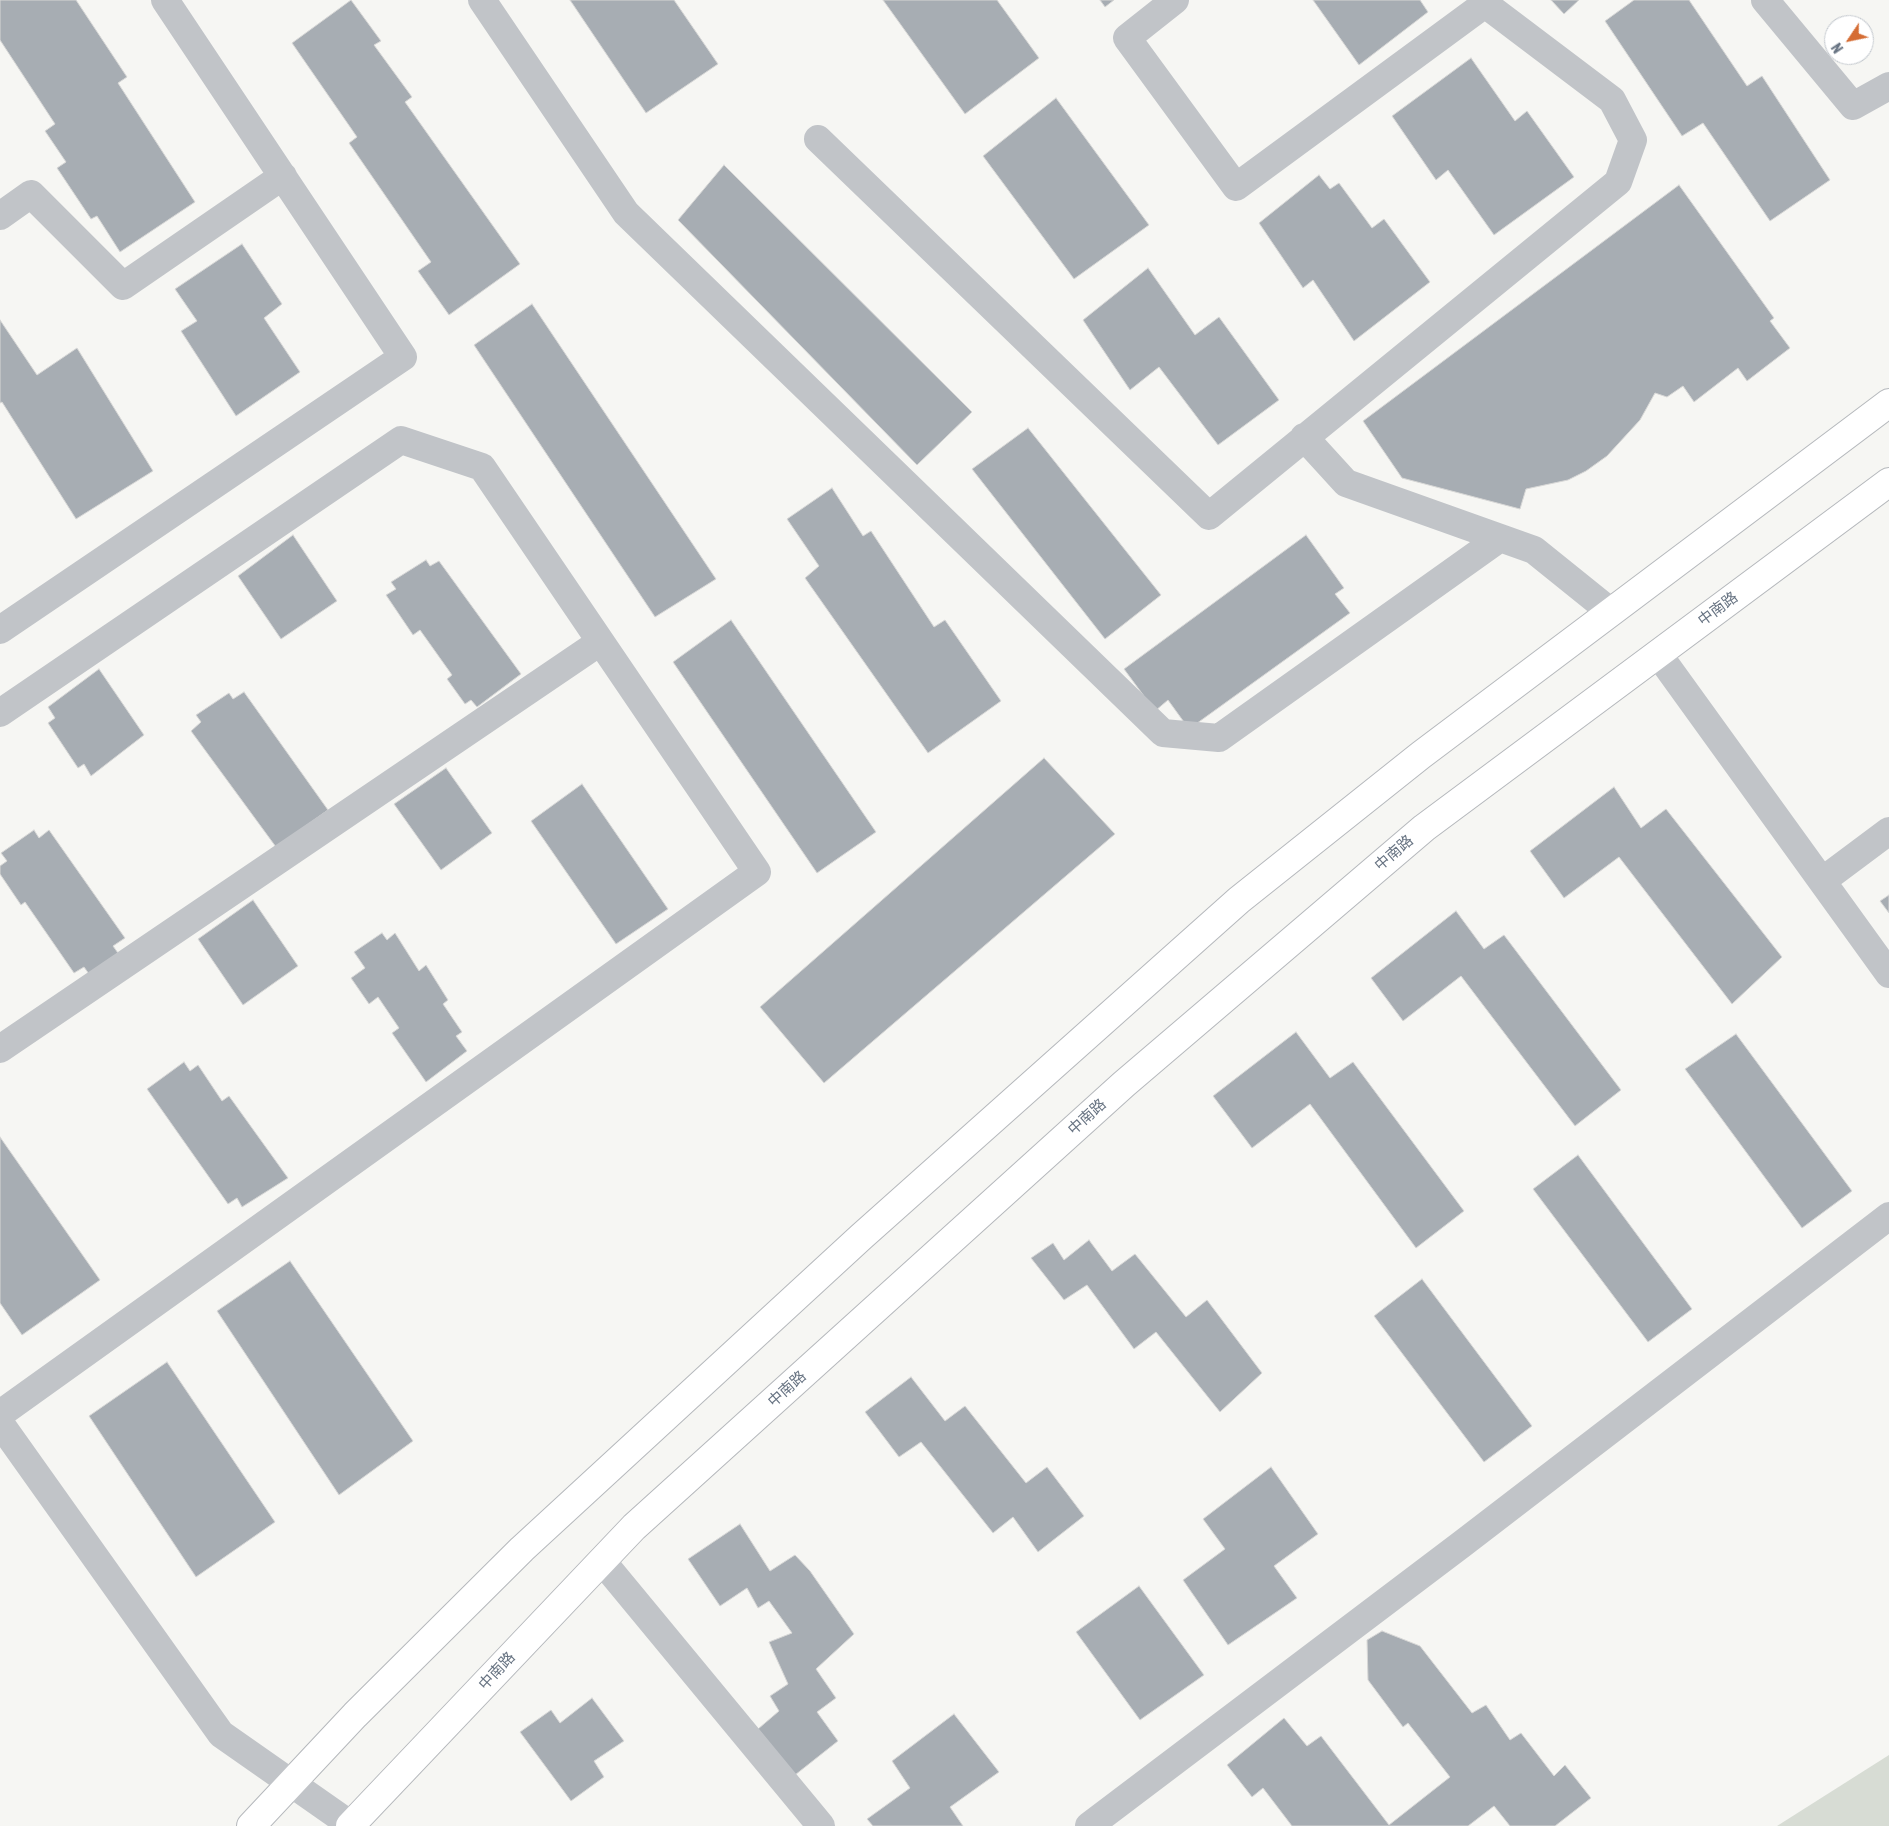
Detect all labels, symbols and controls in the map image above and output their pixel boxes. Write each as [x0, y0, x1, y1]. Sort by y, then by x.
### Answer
north arrow [1824, 15, 1874, 65]
text: N [1828, 40, 1846, 56]
street label: 中南路 [1695, 588, 1741, 630]
street label: 中南路 [1371, 831, 1417, 875]
street label: 中南路 [1064, 1095, 1110, 1139]
street label: 中南路 [764, 1367, 810, 1411]
street label: 中南路 [475, 1648, 519, 1694]

